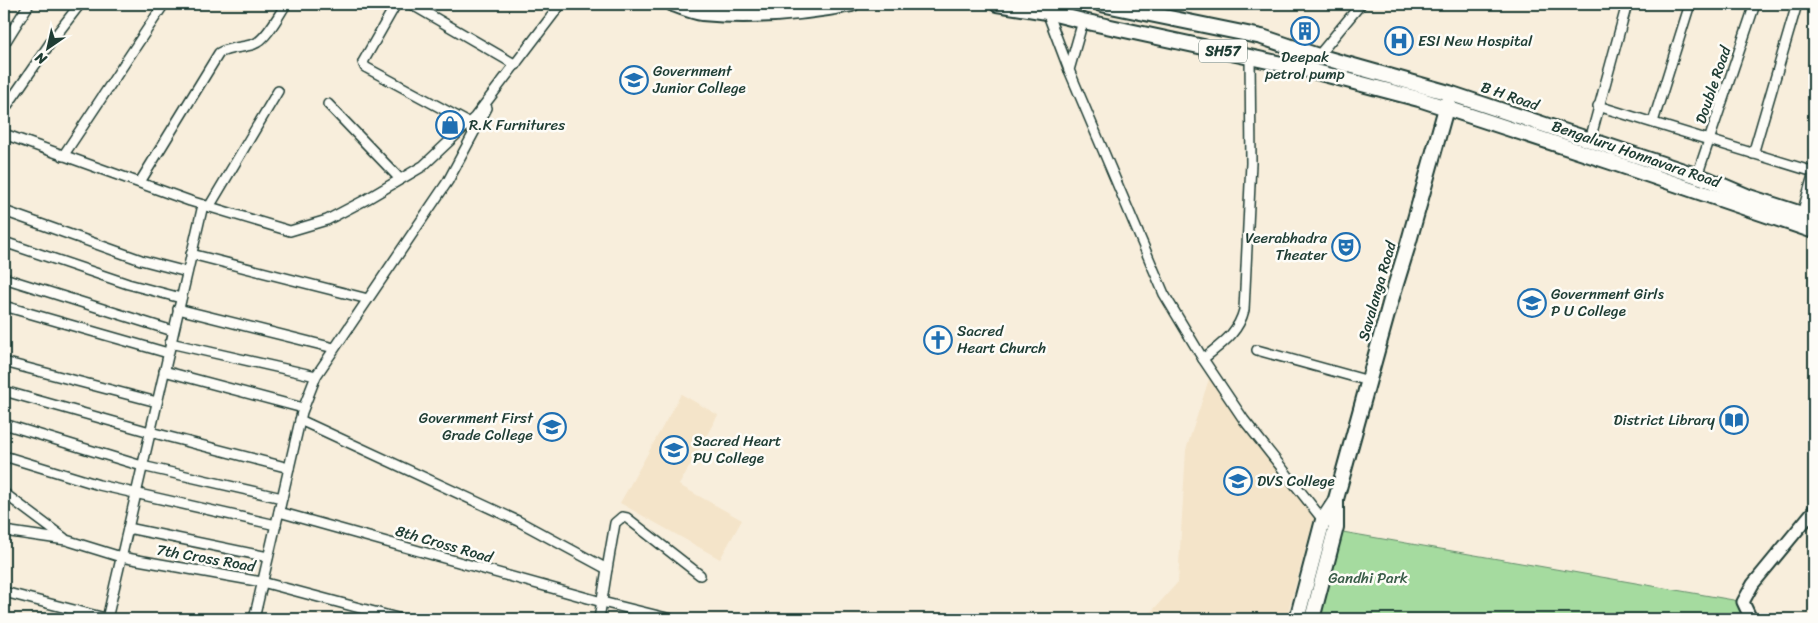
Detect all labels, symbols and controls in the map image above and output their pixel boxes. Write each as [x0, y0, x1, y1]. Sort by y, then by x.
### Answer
building icon: Deepak petrol pump [1290, 16, 1320, 46]
north arrow [22, 22, 72, 72]
hospital icon: ESI New Hospital [1384, 26, 1414, 56]
place label: ESI New Hospital [1418, 28, 1533, 54]
road number: SH57 [1199, 40, 1247, 62]
street label: Double Road [1688, 42, 1739, 127]
place label: Deepak petrol pump [1264, 44, 1345, 87]
text: N [30, 45, 53, 72]
place label: Government Junior College [652, 58, 746, 101]
school or university icon: Government Junior College [619, 65, 649, 95]
street label: B H Road [1477, 74, 1544, 118]
shop icon: R.K Furnitures [435, 110, 465, 140]
place label: R.K Furnitures [469, 112, 565, 138]
street label: Bengaluru Honnavara Road [1548, 113, 1725, 195]
place label: Veerabhadra Theater [1245, 225, 1328, 268]
theatre icon: Veerabhadra Theater [1331, 232, 1361, 262]
street label: Savalanga Road [1350, 237, 1404, 344]
place label: Government Girls P U College [1551, 281, 1665, 324]
school or university icon: Government Girls P U College [1517, 288, 1547, 318]
place label: Sacred Heart Church [957, 318, 1046, 361]
church icon: Sacred Heart Church [923, 325, 953, 355]
place label: Government First Grade College [419, 405, 534, 448]
library icon: District Library [1719, 405, 1749, 435]
place label: District Library [1614, 407, 1715, 433]
school or university icon: Government First Grade College [537, 412, 567, 442]
place label: Sacred Heart PU College [693, 428, 782, 471]
school or university icon: Sacred Heart PU College [659, 435, 689, 465]
school or university icon: DVS College [1223, 466, 1253, 496]
place label: DVS College [1257, 468, 1335, 494]
street label: 8th Cross Road [392, 518, 497, 571]
street label: 7th Cross Road [155, 537, 259, 580]
park label: Gandhi Park [1328, 565, 1408, 591]

